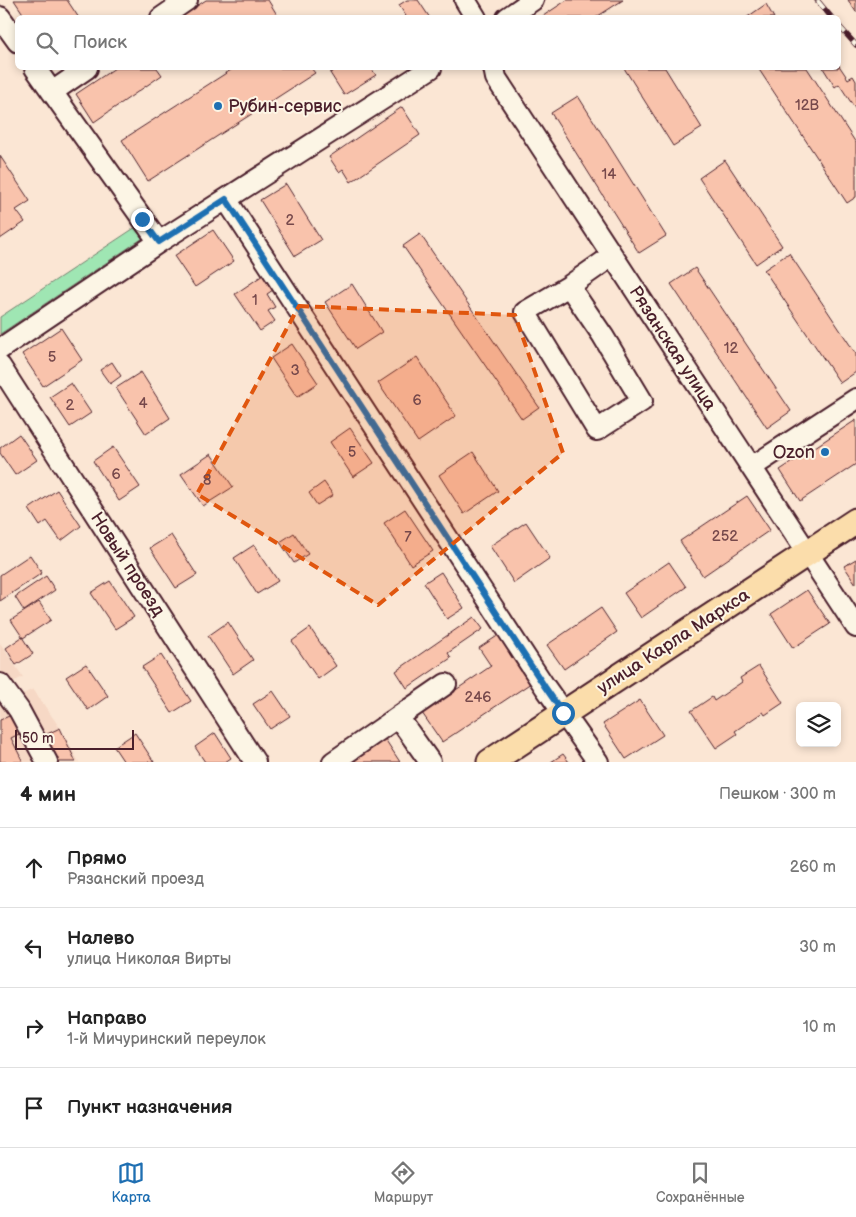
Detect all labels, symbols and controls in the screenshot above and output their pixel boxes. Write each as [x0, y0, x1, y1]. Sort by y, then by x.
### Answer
search box [15, 15, 841, 70]
icon: search [33, 29, 61, 57]
text: Поиск [73, 31, 127, 54]
place label: Рубин-сервис [228, 96, 342, 117]
house number: 12В [795, 96, 820, 115]
marker: Рубин-сервис [212, 100, 224, 112]
house number: 14 [602, 165, 616, 184]
route end [131, 208, 154, 231]
house number: 2 [286, 211, 295, 230]
street label: Рязанская улица [624, 282, 721, 415]
house number: 1 [252, 291, 258, 310]
house number: 12 [724, 339, 738, 358]
house number: 5 [48, 348, 56, 367]
house number: 3 [290, 361, 300, 380]
house number: 6 [412, 391, 422, 410]
house number: 4 [138, 394, 148, 413]
house number: 2 [66, 396, 75, 415]
place label: Ozon [773, 442, 815, 463]
house number: 5 [348, 443, 356, 462]
marker: Ozon [819, 446, 831, 458]
house number: 6 [111, 465, 121, 484]
house number: 8 [203, 471, 212, 490]
street label: Новый проезд [86, 508, 169, 620]
house number: 252 [712, 527, 738, 546]
house number: 7 [404, 528, 412, 547]
street label: улица Карла Маркса [593, 584, 754, 698]
house number: 246 [465, 688, 491, 707]
route start [552, 702, 575, 725]
map controls [796, 702, 841, 747]
button: layers [796, 702, 841, 747]
scale bar [15, 727, 134, 750]
text: 50 m [22, 730, 54, 747]
text: 4 мин [20, 782, 76, 807]
text: Пешком · 300 m [719, 785, 836, 804]
text: Прямо [67, 847, 127, 870]
icon: ahead [20, 854, 48, 882]
text: 260 m [790, 858, 836, 877]
text: Рязанский проезд [67, 870, 204, 889]
text: Налево [67, 927, 134, 950]
icon: left [20, 934, 48, 962]
text: 30 m [799, 938, 836, 957]
text: улица Николая Вирты [67, 950, 231, 969]
text: Направо [67, 1007, 147, 1030]
icon: right [20, 1014, 48, 1042]
text: 10 m [803, 1018, 836, 1037]
text: 1-й Мичуринский переулок [67, 1030, 266, 1049]
icon: arrive [20, 1094, 48, 1122]
text: Пункт назначения [67, 1096, 232, 1119]
tab: Карта [111, 1159, 151, 1206]
tab: Маршрут [374, 1159, 433, 1206]
tab: Сохранённые [656, 1159, 745, 1206]

